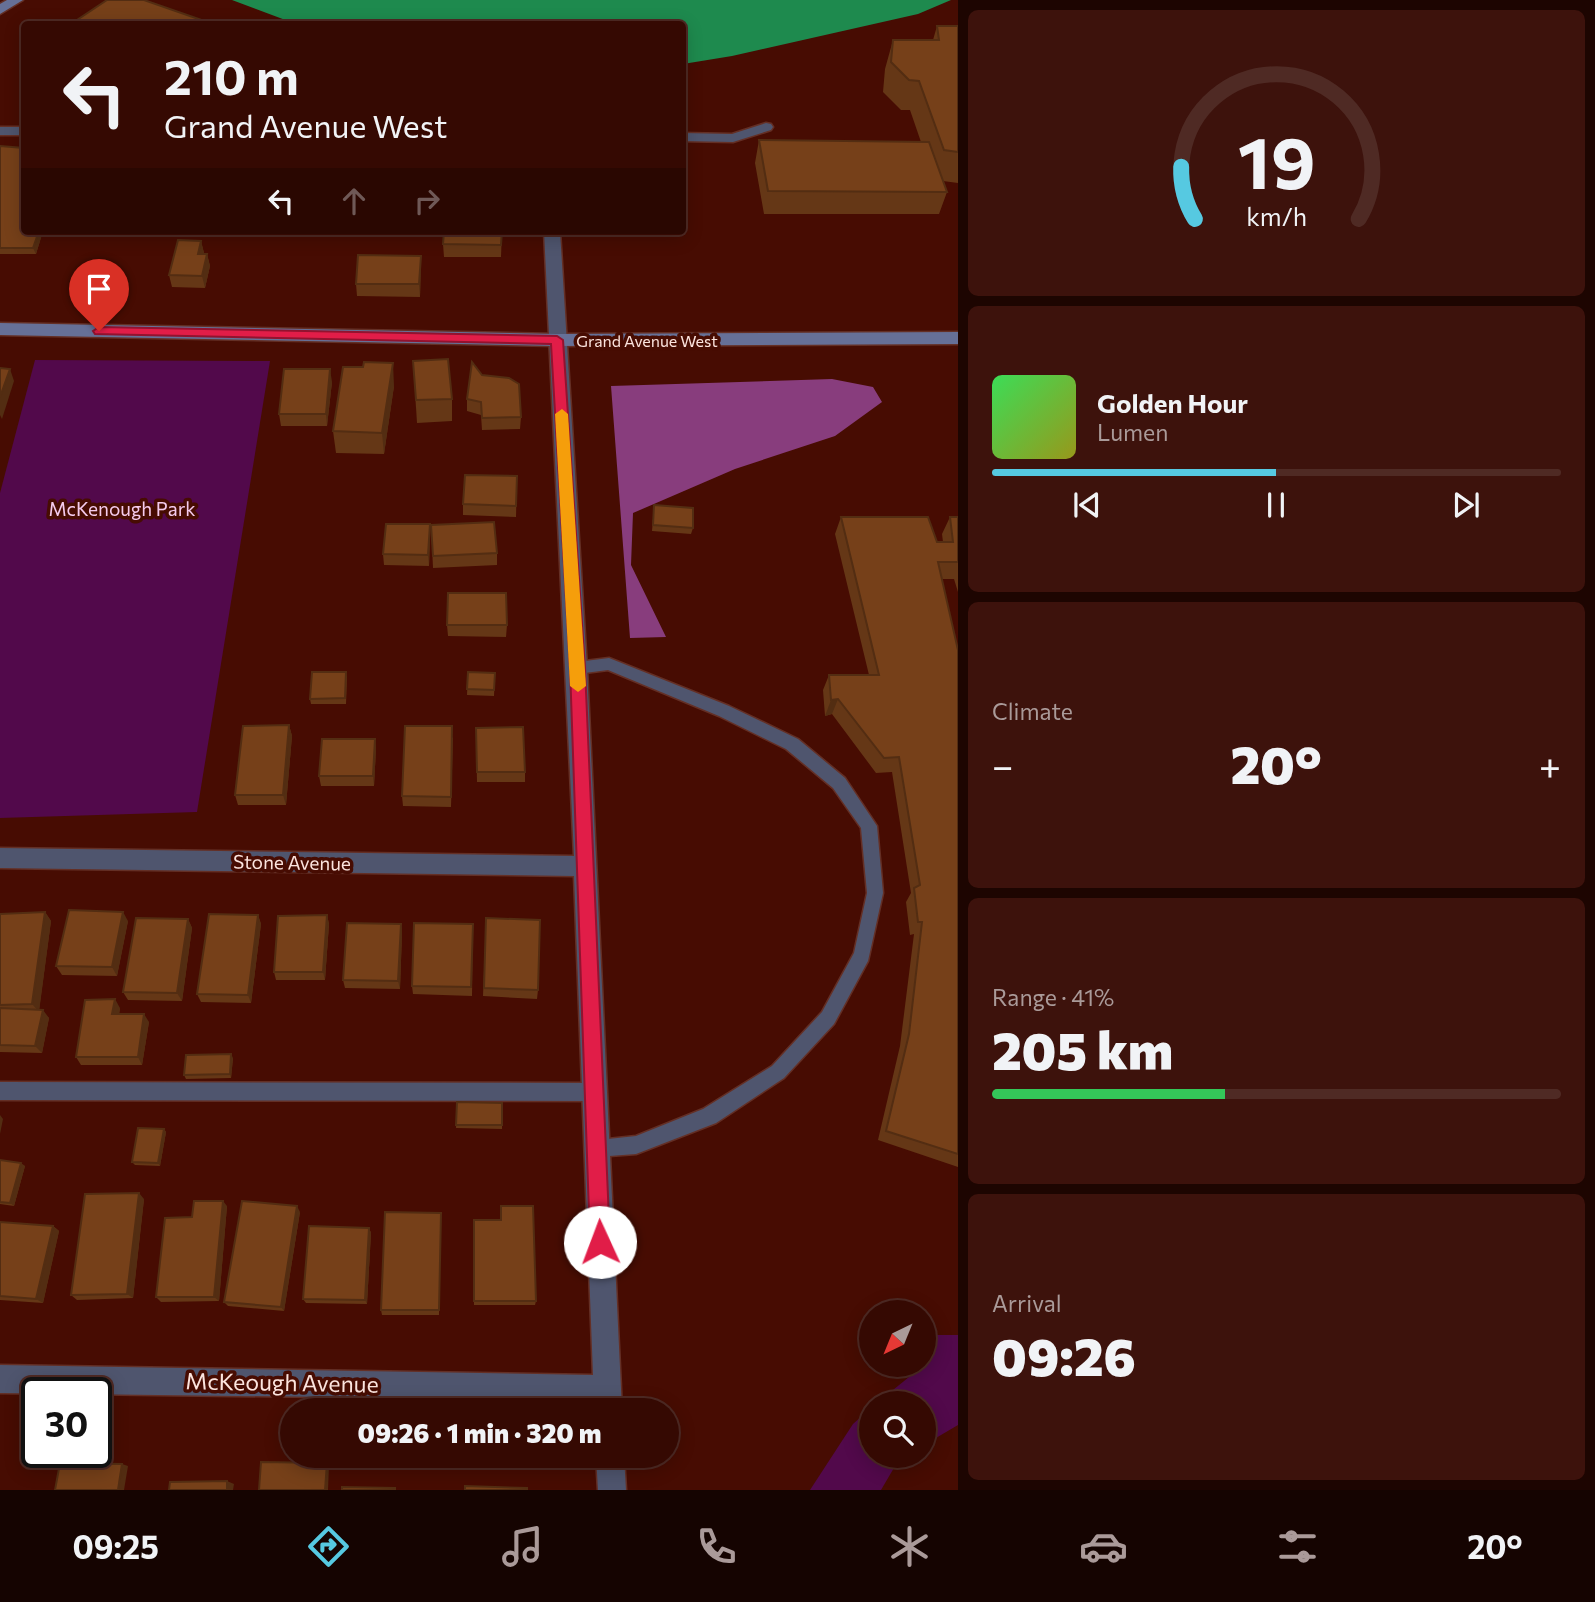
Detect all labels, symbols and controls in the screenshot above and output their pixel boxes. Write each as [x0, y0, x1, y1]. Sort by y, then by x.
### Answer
text: 210 m [164, 45, 299, 105]
icon: left [49, 49, 140, 140]
text: Grand Avenue West [164, 105, 447, 145]
text: 19 [1238, 115, 1315, 204]
icon: left [262, 182, 300, 220]
icon: ahead [335, 182, 373, 220]
icon: right [408, 182, 446, 220]
text: km/h [1246, 201, 1307, 231]
pin [69, 259, 129, 331]
icon: arrive [80, 270, 118, 308]
street label: Grand Avenue West [576, 331, 718, 350]
text: Golden Hour [1097, 387, 1248, 418]
text: Lumen [1097, 418, 1168, 446]
icon: previous [1068, 486, 1106, 524]
icon: pause [1257, 486, 1295, 524]
icon: next [1447, 486, 1485, 524]
park label: McKenough Park [48, 497, 196, 520]
text: Climate [992, 697, 1073, 725]
text: 20° [1230, 731, 1322, 795]
text: − [992, 741, 1014, 788]
text: + [1539, 741, 1561, 788]
street label: Stone Avenue [233, 849, 351, 875]
text: Range · 41% [992, 983, 1114, 1011]
text: 205 km [992, 1017, 1173, 1081]
position arrow [563, 1205, 637, 1279]
text: Arrival [992, 1289, 1062, 1317]
north arrow [859, 1300, 936, 1377]
map controls [859, 1300, 936, 1468]
text: 09:26 [992, 1323, 1136, 1387]
street label: McKeough Avenue [185, 1366, 379, 1398]
speed limit sign: 30 [21, 1377, 112, 1468]
button: search [859, 1391, 936, 1468]
text: 09:26 · 1 min · 320 m [358, 1417, 601, 1448]
icon: directions [304, 1522, 353, 1571]
icon: music [498, 1522, 547, 1571]
icon: phone [692, 1522, 741, 1571]
icon: climate [885, 1522, 934, 1571]
icon: car [1079, 1522, 1128, 1571]
icon: filters [1273, 1522, 1322, 1571]
text: 09:25 [72, 1526, 159, 1566]
text: 20° [1467, 1526, 1523, 1566]

